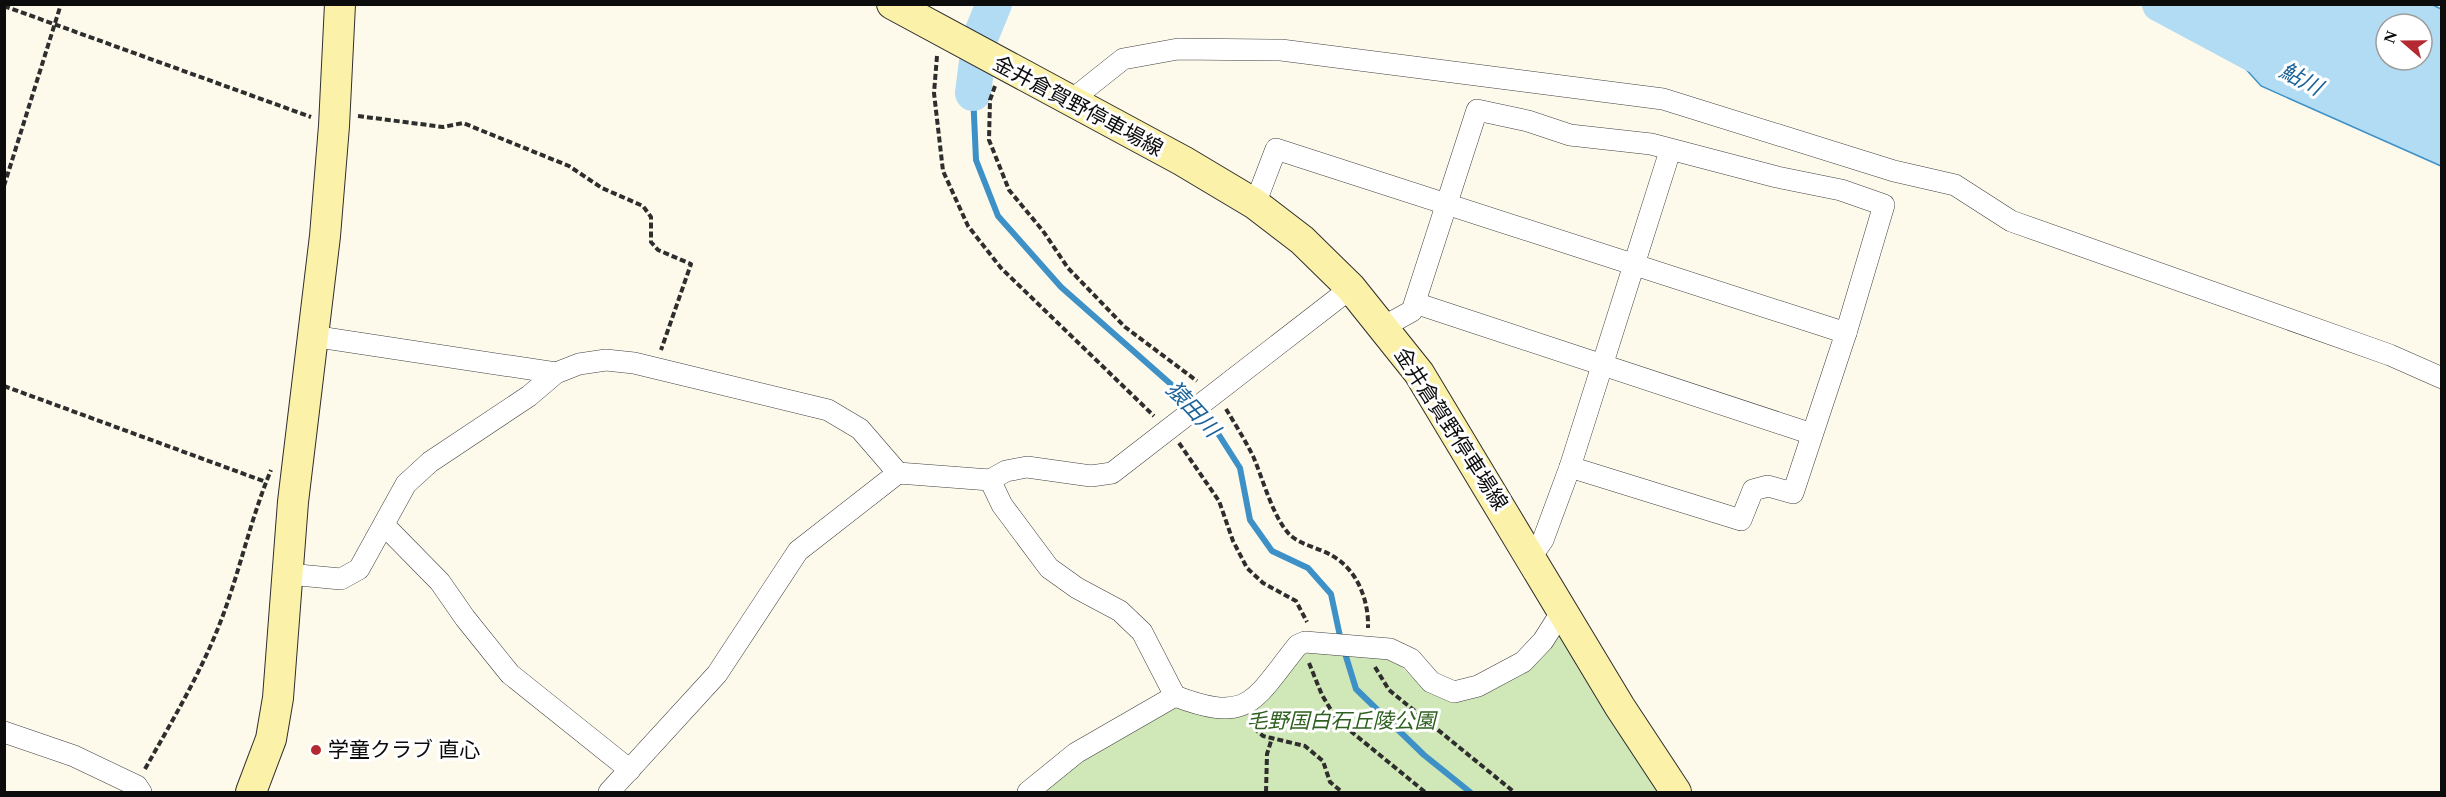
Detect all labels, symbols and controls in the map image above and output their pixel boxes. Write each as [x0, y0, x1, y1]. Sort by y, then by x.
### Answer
north arrow [2374, 12, 2434, 72]
text: N [2380, 28, 2400, 45]
street label: 金井倉賀野停車場線 [989, 51, 1167, 161]
water label: 鮎川 [2276, 58, 2328, 101]
street label: 金井倉賀野停車場線 [1389, 343, 1513, 515]
water label: 猿田川 [1161, 376, 1226, 443]
park label: 毛野国白石丘陵公園 [1247, 709, 1438, 733]
place label: 学童クラブ 直心 [328, 738, 480, 762]
marker: 学童クラブ 直心 [309, 743, 323, 757]

